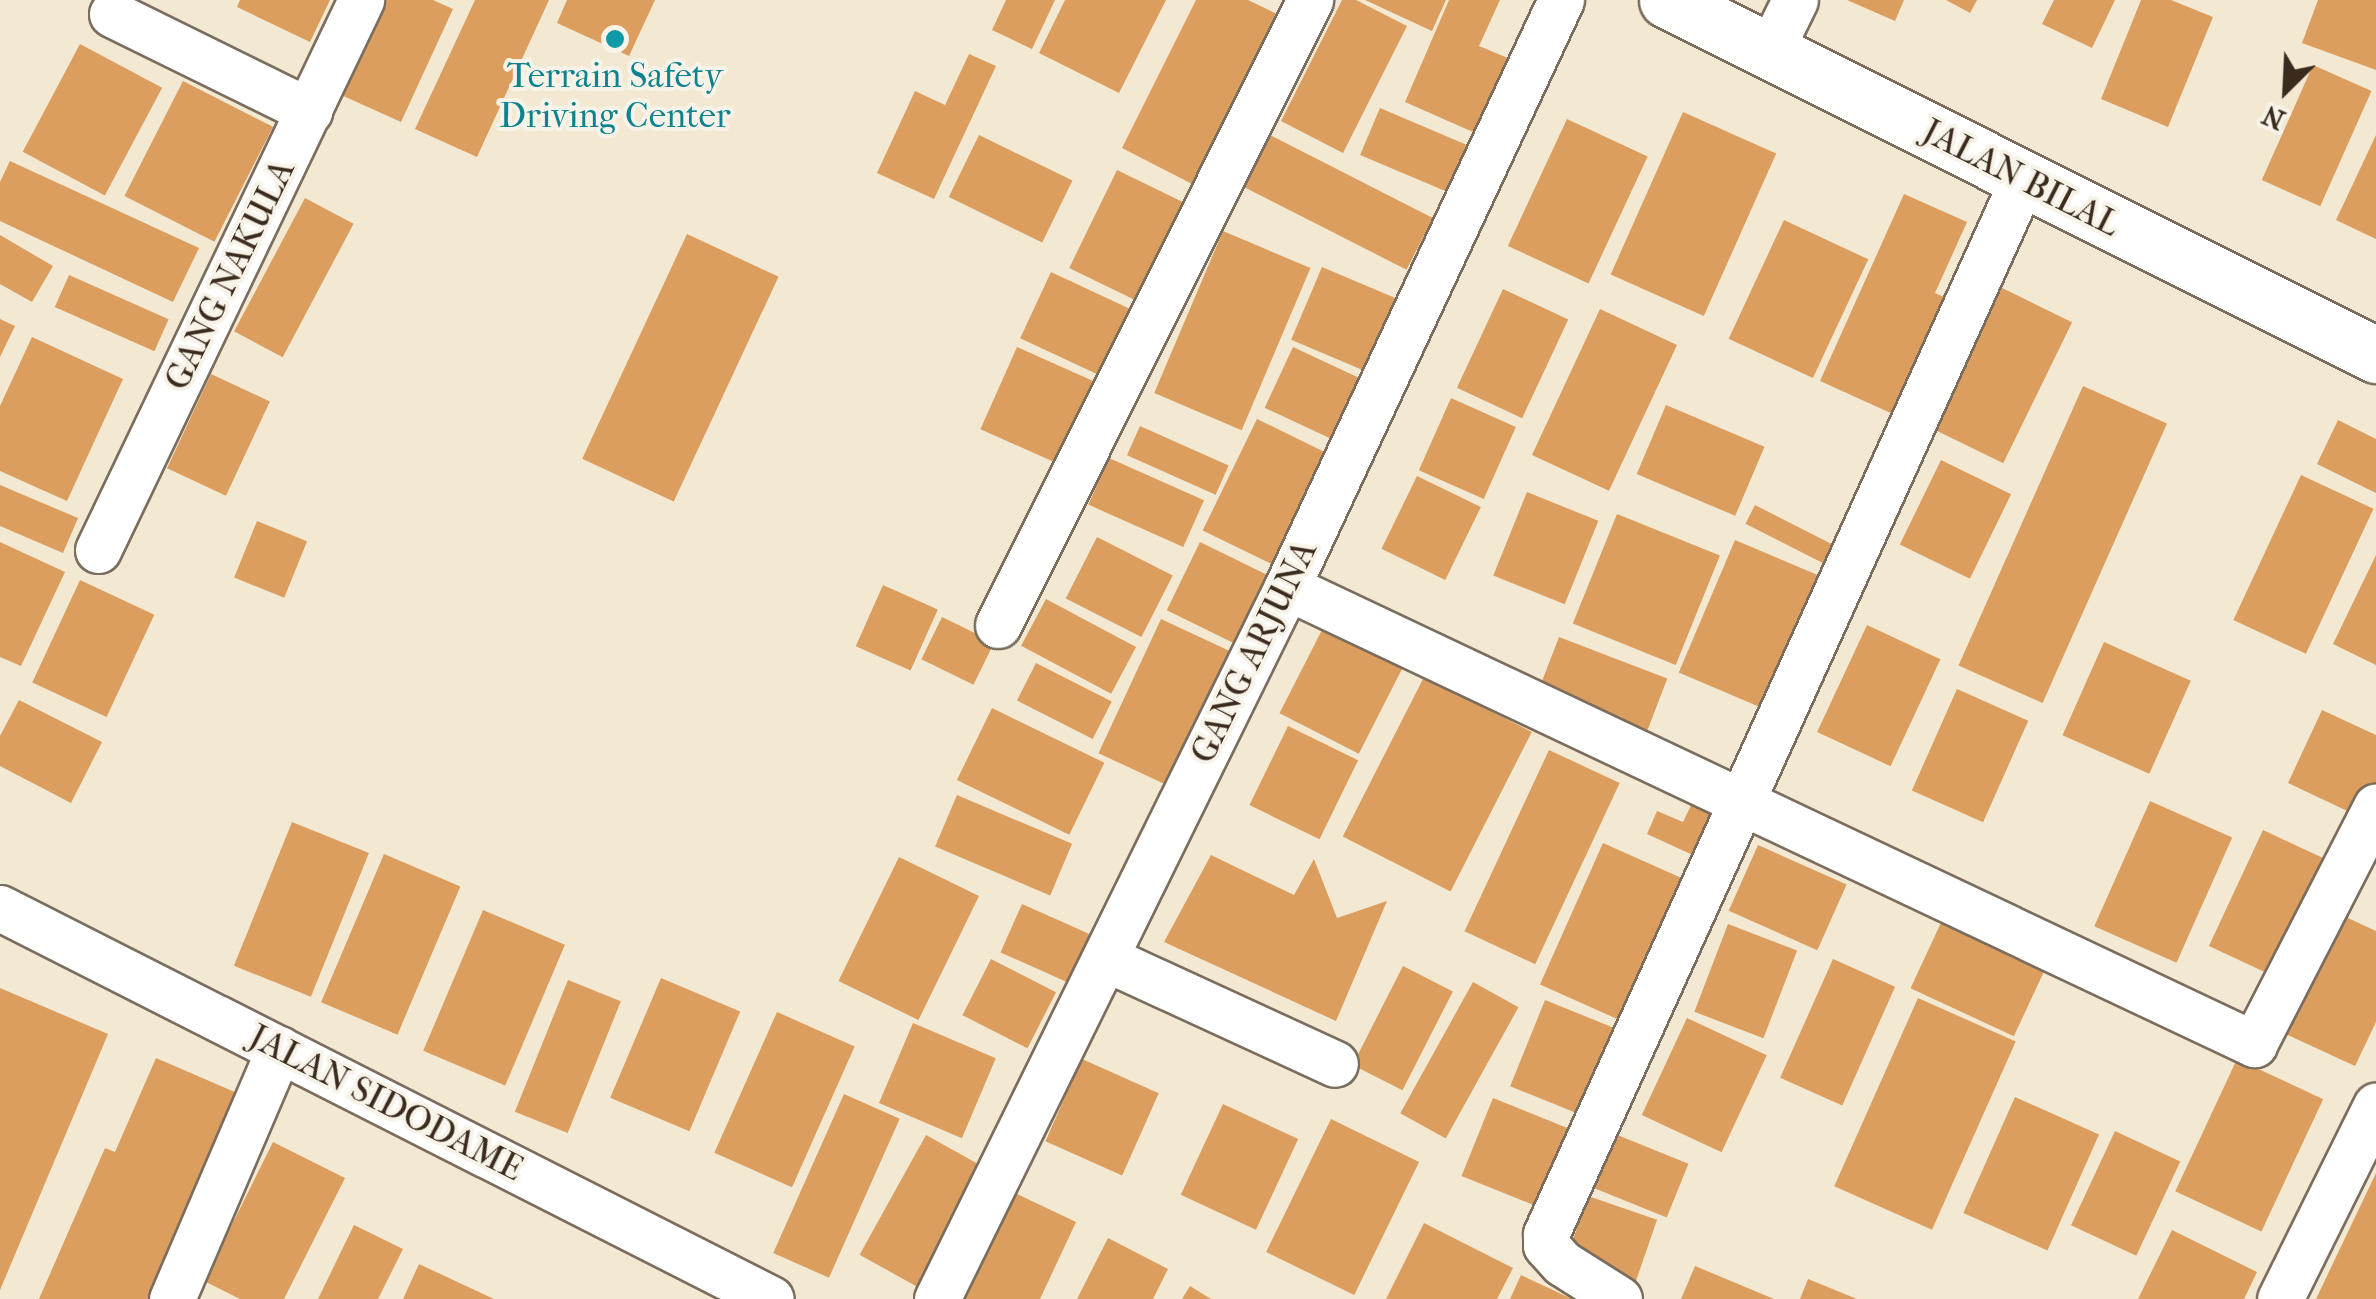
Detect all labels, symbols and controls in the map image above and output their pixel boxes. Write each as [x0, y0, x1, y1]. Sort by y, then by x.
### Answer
marker: Terrain Safety Driving Center [604, 28, 626, 50]
north arrow [2236, 40, 2336, 140]
place label: Terrain Safety Driving Center [499, 55, 731, 137]
text: N [2257, 98, 2290, 137]
street label: JALAN BILAL [1915, 110, 2127, 246]
street label: GANG NAKULA [156, 153, 304, 397]
street label: GANG ARJUNA [1182, 534, 1326, 770]
street label: JALAN SIDODAME [242, 1016, 530, 1190]

